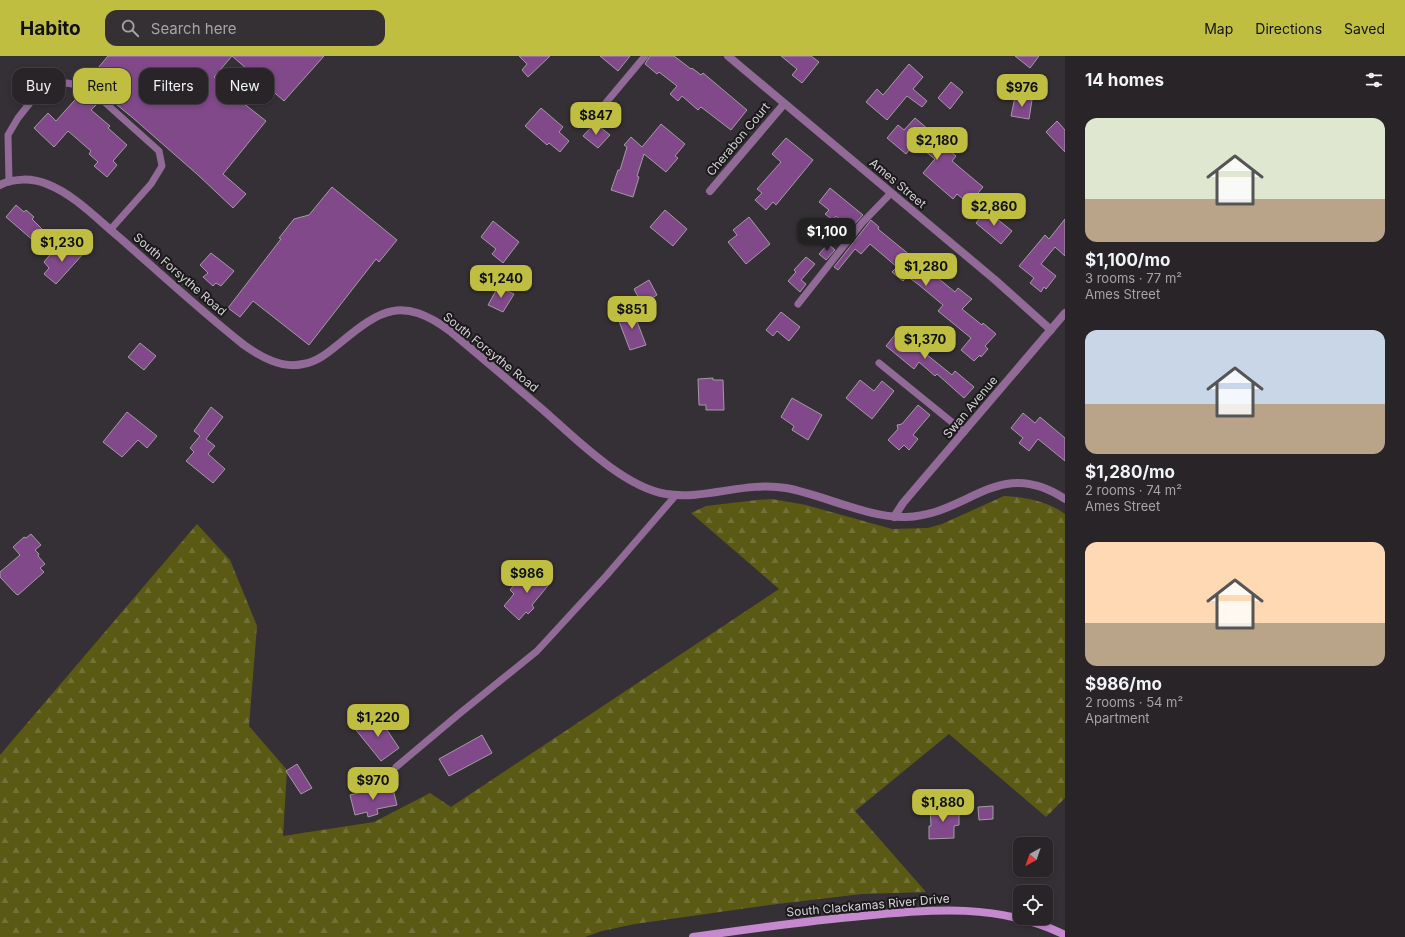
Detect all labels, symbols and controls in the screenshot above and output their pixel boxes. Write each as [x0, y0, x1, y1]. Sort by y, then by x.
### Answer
search box [105, 10, 385, 46]
text: Habito [20, 17, 81, 40]
icon: search [119, 17, 141, 39]
text: Search here [151, 19, 237, 38]
text: Map [1204, 20, 1233, 37]
text: Directions [1255, 20, 1322, 37]
text: Saved [1344, 20, 1385, 37]
chip: Buy [12, 68, 65, 104]
chip: Rent [73, 68, 131, 104]
chip: Filters [139, 68, 208, 104]
chip: New [216, 68, 274, 104]
icon: filters [1363, 69, 1385, 91]
text: 14 homes [1085, 70, 1164, 90]
pin: $976 [998, 74, 1046, 108]
text: $976 [1006, 79, 1038, 95]
street label: Cherabon Court [703, 99, 773, 179]
pin: $847 [572, 102, 620, 136]
text: $847 [579, 107, 613, 123]
pin: $2,180 [904, 127, 970, 161]
text: $2,180 [916, 132, 958, 148]
icon: home [1199, 144, 1271, 216]
street label: Ames Street [867, 155, 929, 211]
pin: $2,860 [961, 193, 1027, 227]
text: $2,860 [971, 198, 1017, 214]
pin: $1,100 [794, 218, 860, 252]
text: $1,100 [807, 223, 847, 239]
pin: $1,230 [29, 229, 95, 263]
street label: South Forsythe Road [130, 230, 230, 318]
text: $1,230 [40, 234, 84, 250]
text: $1,100/mo [1085, 250, 1170, 270]
pin: $1,280 [893, 253, 959, 287]
text: $1,280 [904, 258, 948, 274]
pin: $1,240 [468, 265, 534, 299]
text: $1,240 [479, 270, 523, 286]
text: 3 rooms · 77 m² [1085, 270, 1182, 286]
text: Ames Street [1085, 286, 1160, 302]
pin: $851 [608, 296, 656, 330]
text: $851 [617, 301, 647, 317]
street label: South Forsythe Road [440, 309, 542, 395]
pin: $1,370 [892, 326, 958, 360]
text: $1,370 [904, 331, 946, 347]
icon: home [1199, 356, 1271, 428]
street label: Swan Avenue [940, 373, 1000, 441]
text: $1,280/mo [1085, 462, 1175, 482]
text: 2 rooms · 74 m² [1085, 482, 1182, 498]
text: Ames Street [1085, 498, 1160, 514]
pin: $986 [503, 560, 551, 594]
text: $986 [510, 565, 544, 581]
icon: home [1199, 568, 1271, 640]
text: $986/mo [1085, 674, 1162, 694]
text: 2 rooms · 54 m² [1085, 694, 1183, 710]
pin: $1,220 [345, 704, 411, 738]
text: $1,220 [356, 709, 400, 725]
text: Apartment [1085, 710, 1150, 726]
pin: $970 [349, 767, 397, 801]
text: $970 [357, 772, 389, 788]
pin: $1,880 [910, 789, 976, 823]
text: $1,880 [921, 794, 965, 810]
north arrow [1013, 837, 1053, 877]
map controls [1013, 837, 1053, 925]
button: locate [1013, 885, 1053, 925]
street label: South Clackamas River Drive [786, 890, 950, 920]

